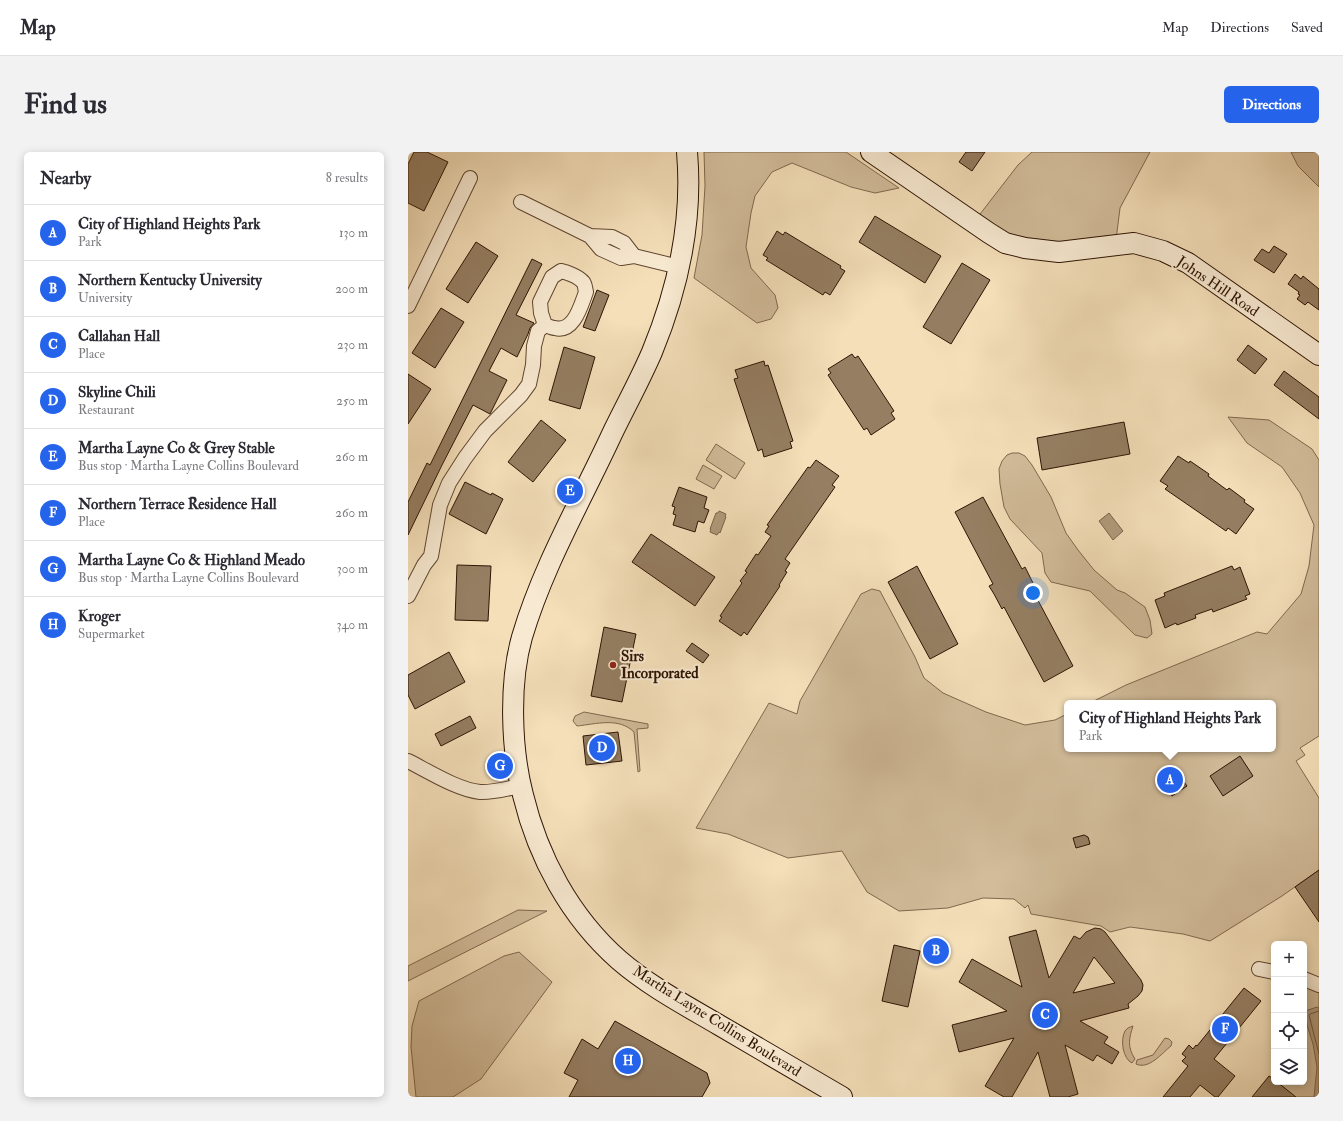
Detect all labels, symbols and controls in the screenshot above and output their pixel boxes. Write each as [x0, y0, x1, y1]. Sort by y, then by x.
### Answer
text: Map [20, 16, 56, 40]
text: Map [1162, 19, 1188, 36]
text: Directions [1210, 19, 1269, 36]
text: Saved [1291, 19, 1323, 36]
button: Directions [1224, 86, 1319, 123]
text: Find us [24, 87, 107, 122]
text: Nearby [40, 168, 91, 189]
text: 8 results [326, 170, 368, 186]
text: City of Highland Heights Park [78, 215, 260, 234]
text: A [49, 225, 57, 241]
text: 130 m [339, 225, 368, 241]
text: Park [78, 234, 102, 250]
street label: Johns Hill Road [1172, 251, 1263, 322]
text: Northern Kentucky University [78, 271, 262, 290]
text: B [49, 281, 57, 297]
text: 200 m [335, 281, 368, 297]
text: University [78, 290, 132, 306]
text: Callahan Hall [78, 327, 160, 346]
text: C [48, 337, 58, 353]
text: 230 m [337, 337, 368, 353]
text: Place [78, 346, 105, 362]
text: Skyline Chili [78, 383, 156, 402]
text: D [48, 393, 58, 409]
text: 250 m [336, 393, 368, 409]
text: Restaurant [78, 402, 134, 418]
text: Martha Layne Co & Grey Stable [78, 439, 275, 458]
text: E [48, 449, 58, 465]
text: 260 m [335, 449, 368, 465]
text: Bus stop · Martha Layne Collins Boulevard [78, 458, 299, 474]
pin: E [557, 476, 583, 506]
text: Northern Terrace Residence Hall [78, 495, 277, 514]
text: F [49, 505, 57, 521]
text: 260 m [335, 505, 368, 521]
text: Place [78, 514, 105, 530]
text: Martha Layne Co & Highland Meado [78, 551, 305, 570]
text: G [48, 561, 58, 577]
text: 300 m [337, 561, 368, 577]
text: Bus stop · Martha Layne Collins Boulevard [78, 570, 299, 586]
your location [1023, 583, 1043, 603]
text: Kroger [78, 607, 120, 626]
text: H [48, 617, 58, 633]
text: 340 m [337, 617, 368, 633]
text: Supermarket [78, 626, 145, 642]
place label: Sirs Incorporated [621, 647, 699, 684]
marker: Sirs Incorporated [608, 660, 618, 670]
popup [1064, 700, 1276, 752]
text: City of Highland Heights Park [1079, 709, 1261, 728]
text: Park [1079, 728, 1102, 744]
pin: D [589, 733, 615, 763]
pin: G [487, 751, 513, 781]
pin: A [1157, 765, 1183, 795]
pin: B [923, 936, 949, 966]
map controls [1271, 941, 1307, 1085]
button: + [1271, 941, 1307, 977]
street label: Martha Layne Collins Boulevard [629, 962, 805, 1081]
button: − [1271, 977, 1307, 1013]
pin: C [1032, 1000, 1058, 1030]
button: locate [1271, 1013, 1307, 1049]
pin: F [1212, 1014, 1238, 1044]
pin: H [615, 1046, 641, 1076]
button: layers [1271, 1049, 1307, 1085]

